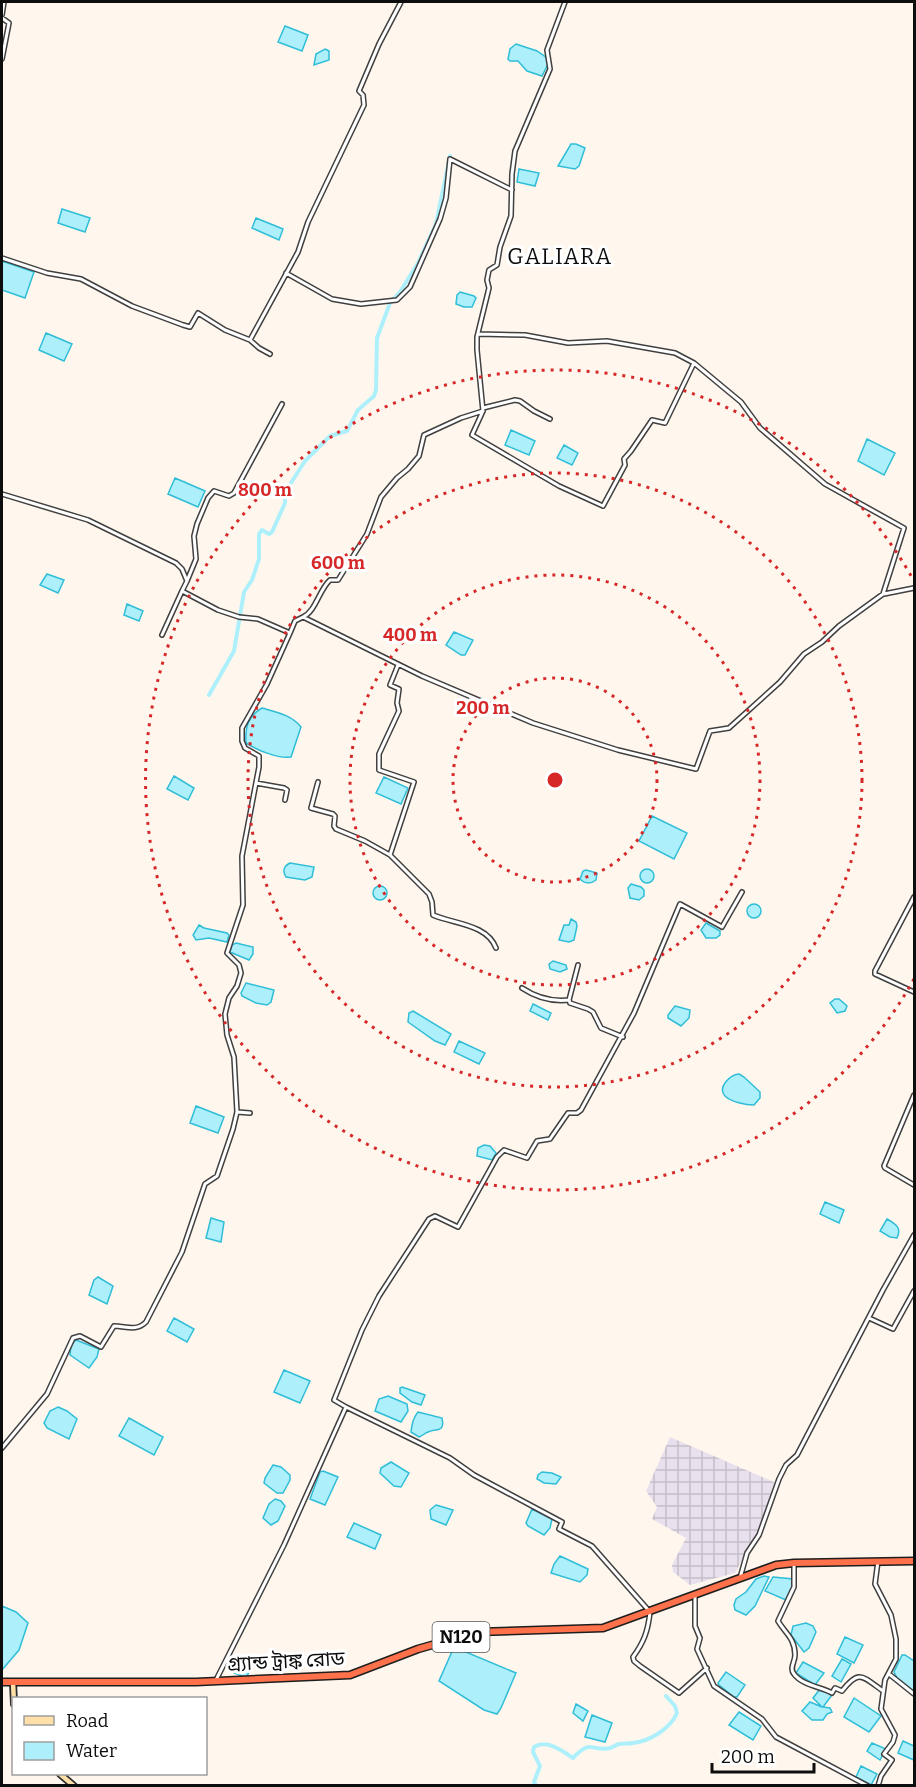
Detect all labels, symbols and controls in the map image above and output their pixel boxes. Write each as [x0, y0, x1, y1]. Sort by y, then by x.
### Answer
district label: GALIARA [507, 243, 613, 270]
text: 800 m [238, 479, 292, 501]
text: 600 m [311, 552, 365, 574]
text: 400 m [383, 624, 437, 646]
text: 200 m [456, 697, 510, 719]
centre of rings [545, 770, 565, 790]
road number: N120 [432, 1622, 490, 1652]
street label: গ্র্যান্ড ট্রাঙ্ক রোড [227, 1646, 346, 1676]
legend [12, 1697, 207, 1775]
text: Road [66, 1710, 109, 1732]
scale bar [712, 1736, 814, 1774]
text: Water [66, 1740, 117, 1762]
text: 200 m [721, 1746, 775, 1768]

